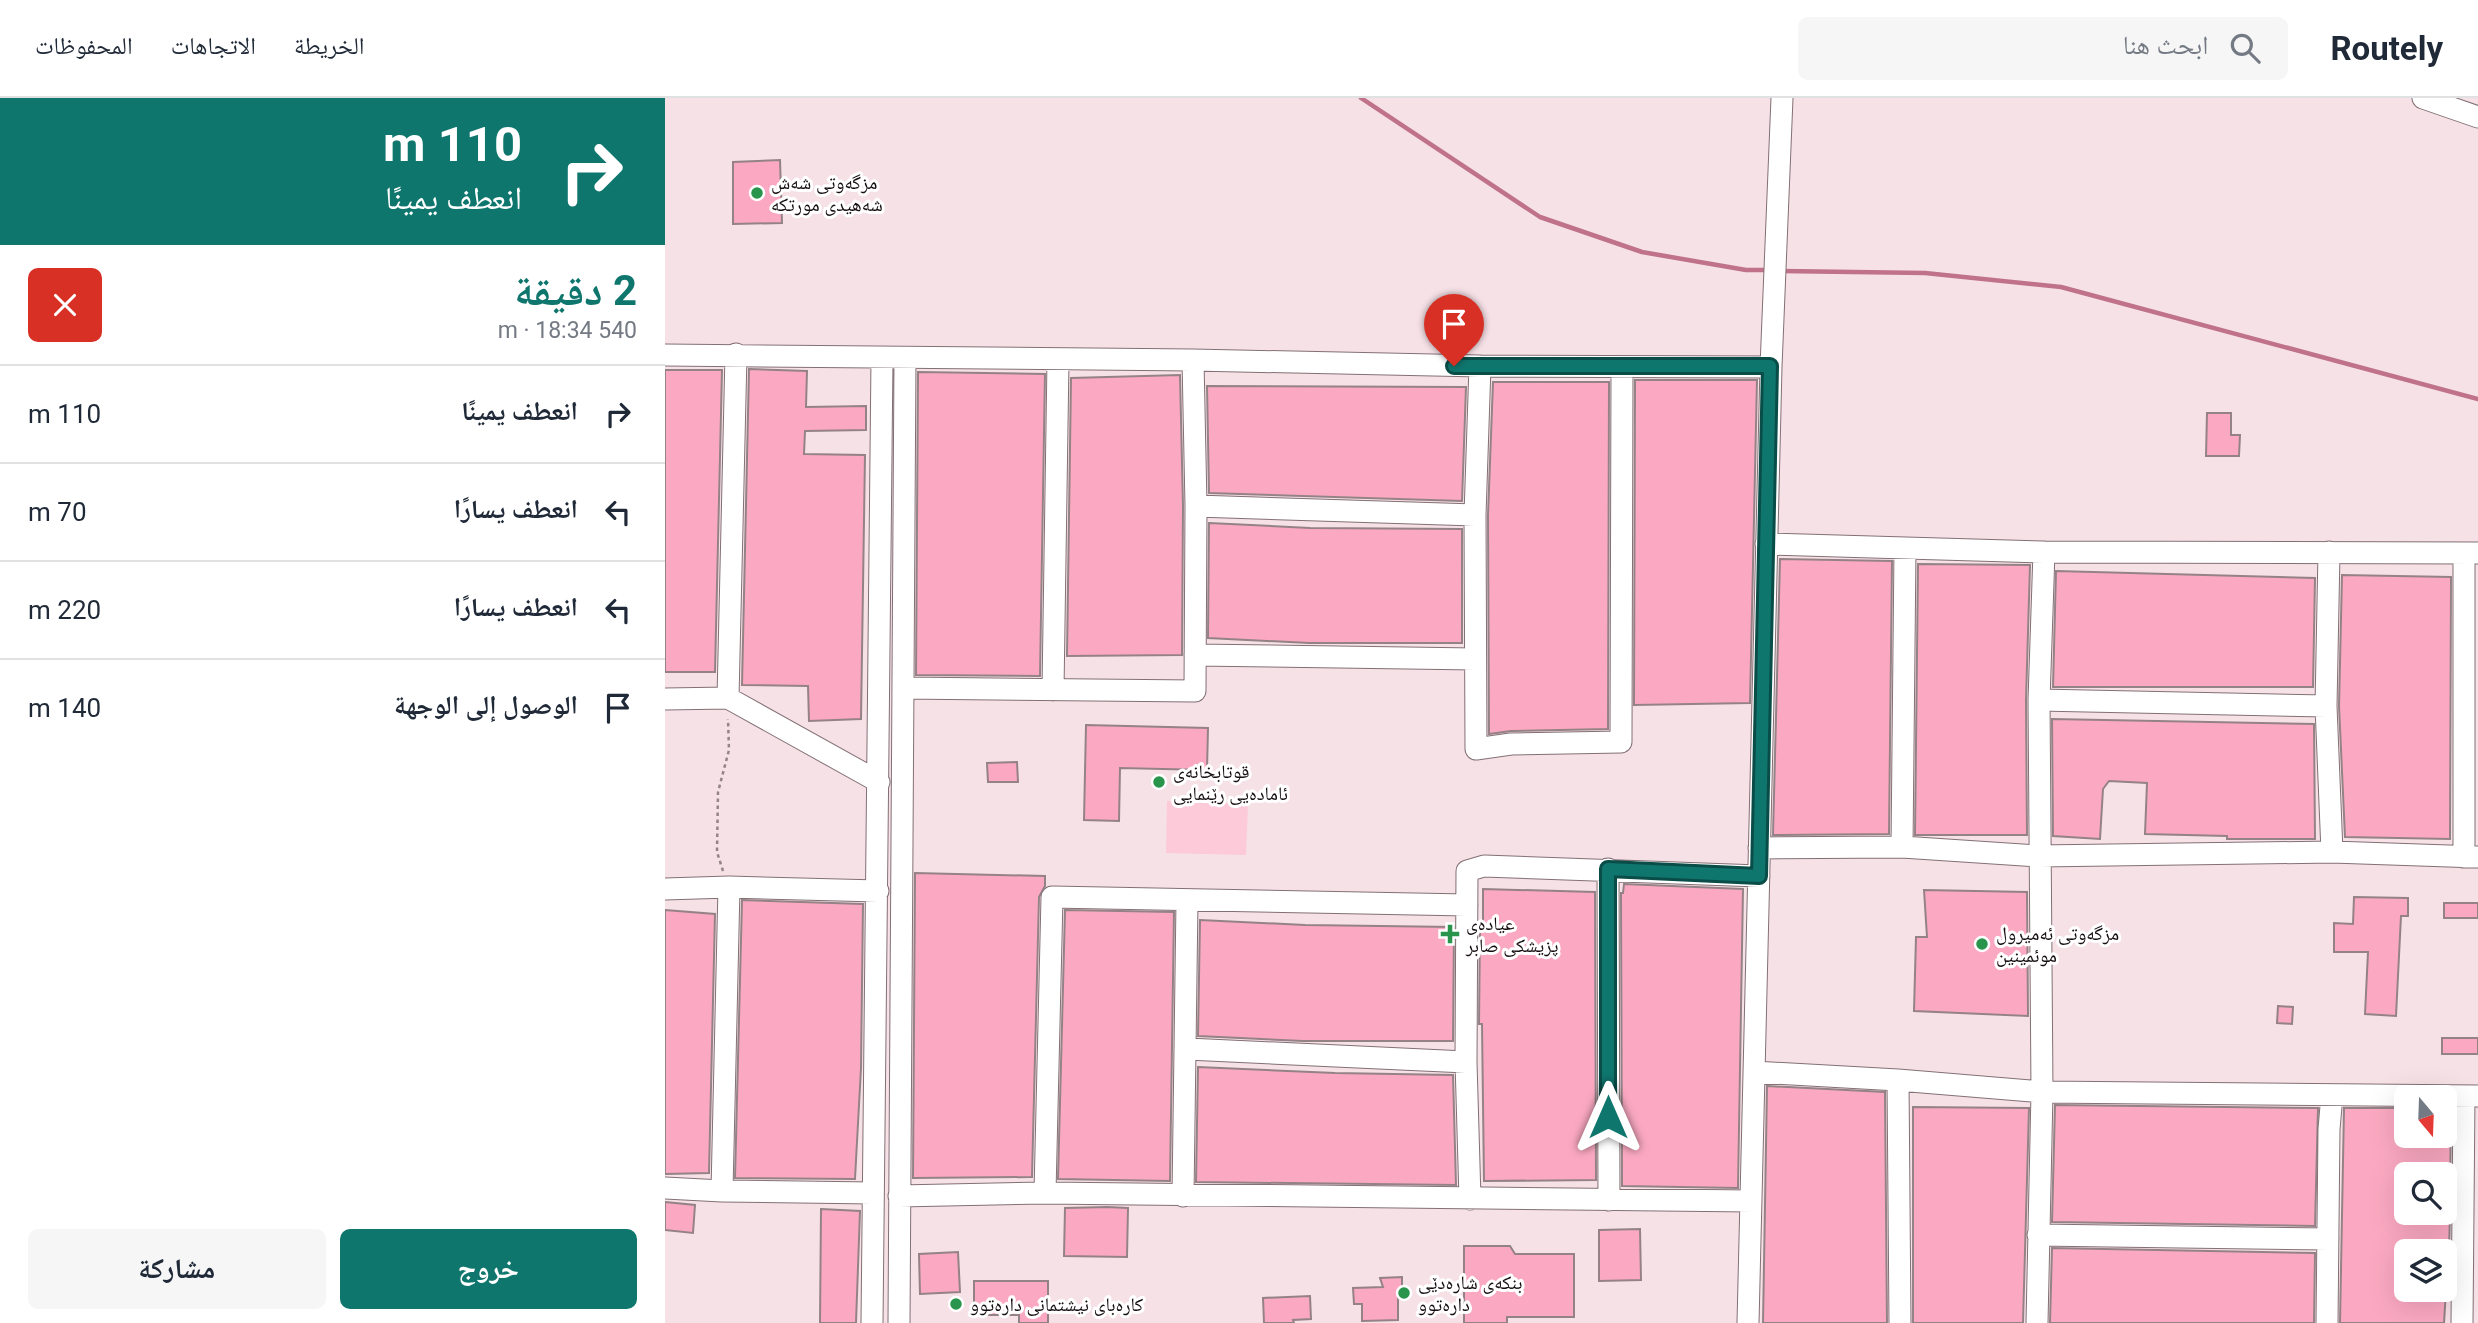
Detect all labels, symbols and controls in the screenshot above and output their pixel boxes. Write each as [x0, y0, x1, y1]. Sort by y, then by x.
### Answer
search box [1798, 17, 2288, 80]
icon: search [2226, 29, 2264, 67]
text: Routely [2330, 29, 2443, 68]
text: ابحث هنا [2123, 30, 2208, 60]
text: المحفوظات [35, 32, 133, 60]
text: الاتجاهات [171, 32, 256, 60]
text: الخريطة [294, 32, 365, 60]
text: 110 m [383, 116, 522, 173]
icon: right [546, 126, 637, 217]
place label: مزگەوتی شەش شەهیدی مورتکە [771, 171, 883, 216]
text: انعطف يمينًا [385, 179, 522, 217]
marker: مزگەوتی شەش شەهیدی مورتکە [749, 185, 765, 201]
text: 2 دقيقة [514, 266, 637, 315]
button: close [28, 268, 102, 342]
pin [1424, 294, 1484, 366]
icon: arrive [1435, 305, 1473, 343]
text: 540 m · 18:34 [498, 317, 637, 344]
icon: right [599, 395, 637, 433]
text: انعطف يمينًا [461, 396, 578, 426]
text: 110 m [28, 399, 101, 429]
icon: left [599, 493, 637, 531]
text: انعطف يسارًا [454, 494, 578, 524]
text: 70 m [28, 497, 87, 527]
icon: left [599, 591, 637, 629]
text: انعطف يسارًا [454, 592, 578, 622]
text: 220 m [28, 595, 101, 625]
icon: arrive [599, 689, 637, 727]
text: الوصول إلى الوجهة [394, 690, 578, 720]
text: 140 m [28, 693, 101, 723]
place label: قوتابخانەی ئامادەیی رێنمایی [1173, 760, 1288, 805]
marker: قوتابخانەی ئامادەیی رێنمایی [1151, 774, 1167, 790]
place label: عیادەی پزیشکی صابر [1465, 912, 1558, 957]
place label: مزگەوتی ئەمیرول موئمینین [1996, 922, 2119, 967]
marker: عیادەی پزیشکی صابر [1440, 924, 1460, 944]
marker: مزگەوتی ئەمیرول موئمینین [1974, 936, 1990, 952]
position arrow [1571, 1080, 1645, 1154]
north arrow [2394, 1085, 2457, 1148]
map controls [2394, 1085, 2457, 1302]
button: search [2394, 1162, 2457, 1225]
button: مشاركة [28, 1229, 326, 1309]
button: خروج [340, 1229, 637, 1309]
button: layers [2394, 1239, 2457, 1302]
place label: بنکەی شارەدێی دارەتوو [1418, 1271, 1522, 1316]
marker: بنکەی شارەدێی دارەتوو [1396, 1285, 1412, 1301]
place label: کارەبای نیشتمانی دارەتوو [970, 1293, 1143, 1316]
marker: کارەبای نیشتمانی دارەتوو [948, 1296, 964, 1312]

